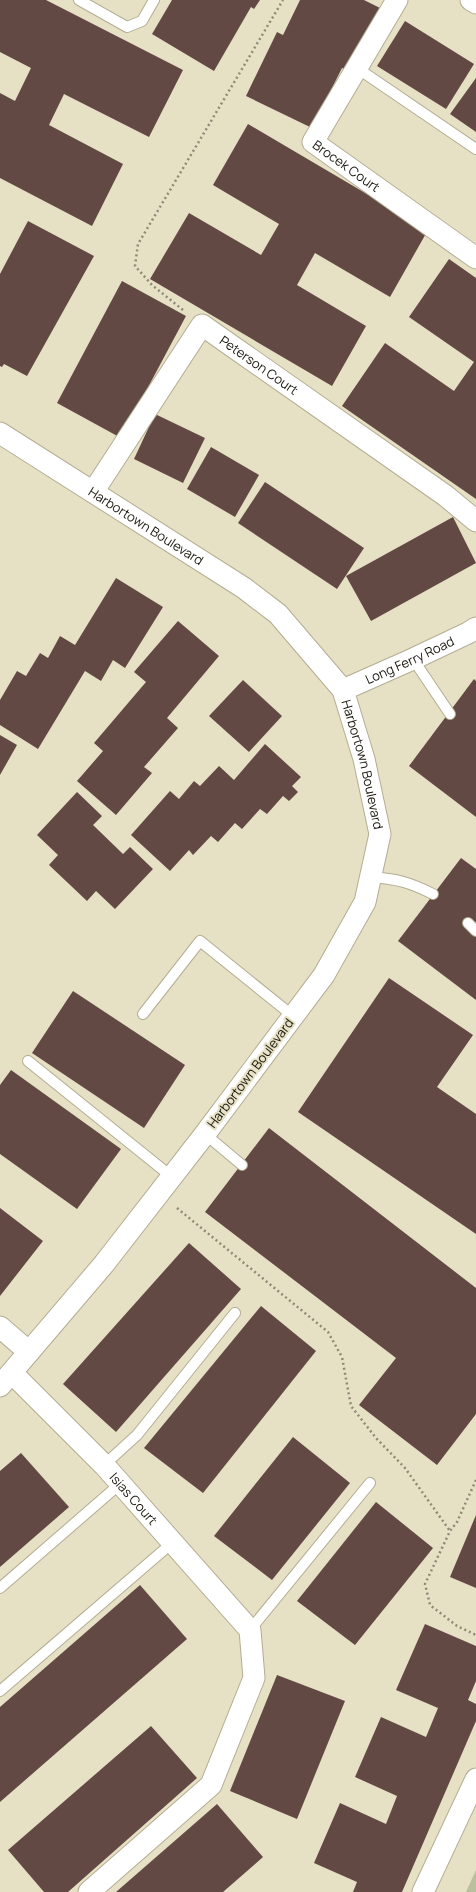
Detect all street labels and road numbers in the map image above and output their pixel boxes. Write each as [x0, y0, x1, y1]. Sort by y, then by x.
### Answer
street label: Brocek Court [309, 136, 384, 196]
street label: Peterson Court [216, 331, 302, 399]
street label: Harbortown Boulevard [85, 482, 207, 569]
street label: Long Ferry Road [362, 632, 457, 688]
street label: Harbortown Boulevard [337, 697, 388, 831]
street label: Harbortown Boulevard [203, 1014, 297, 1132]
street label: Isias Court [106, 1469, 162, 1529]

